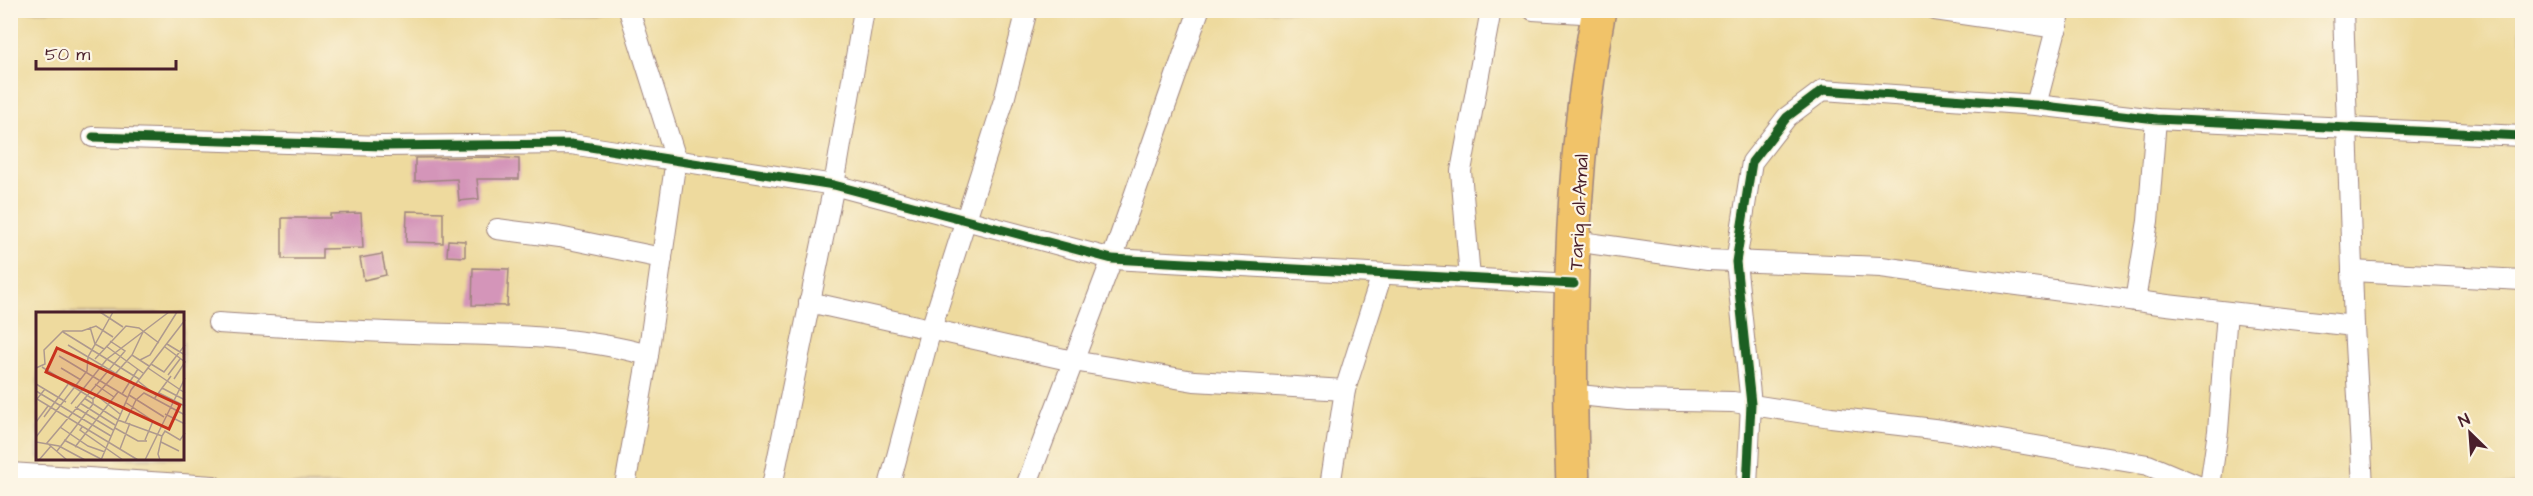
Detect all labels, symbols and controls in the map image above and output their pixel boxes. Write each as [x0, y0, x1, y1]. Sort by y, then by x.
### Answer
scale bar [36, 33, 176, 71]
text: 50 m [45, 42, 90, 67]
street label: Tariq al-Amal [1562, 153, 1596, 271]
inset map [36, 312, 184, 460]
north arrow [2440, 403, 2500, 463]
text: N [2455, 408, 2473, 432]

